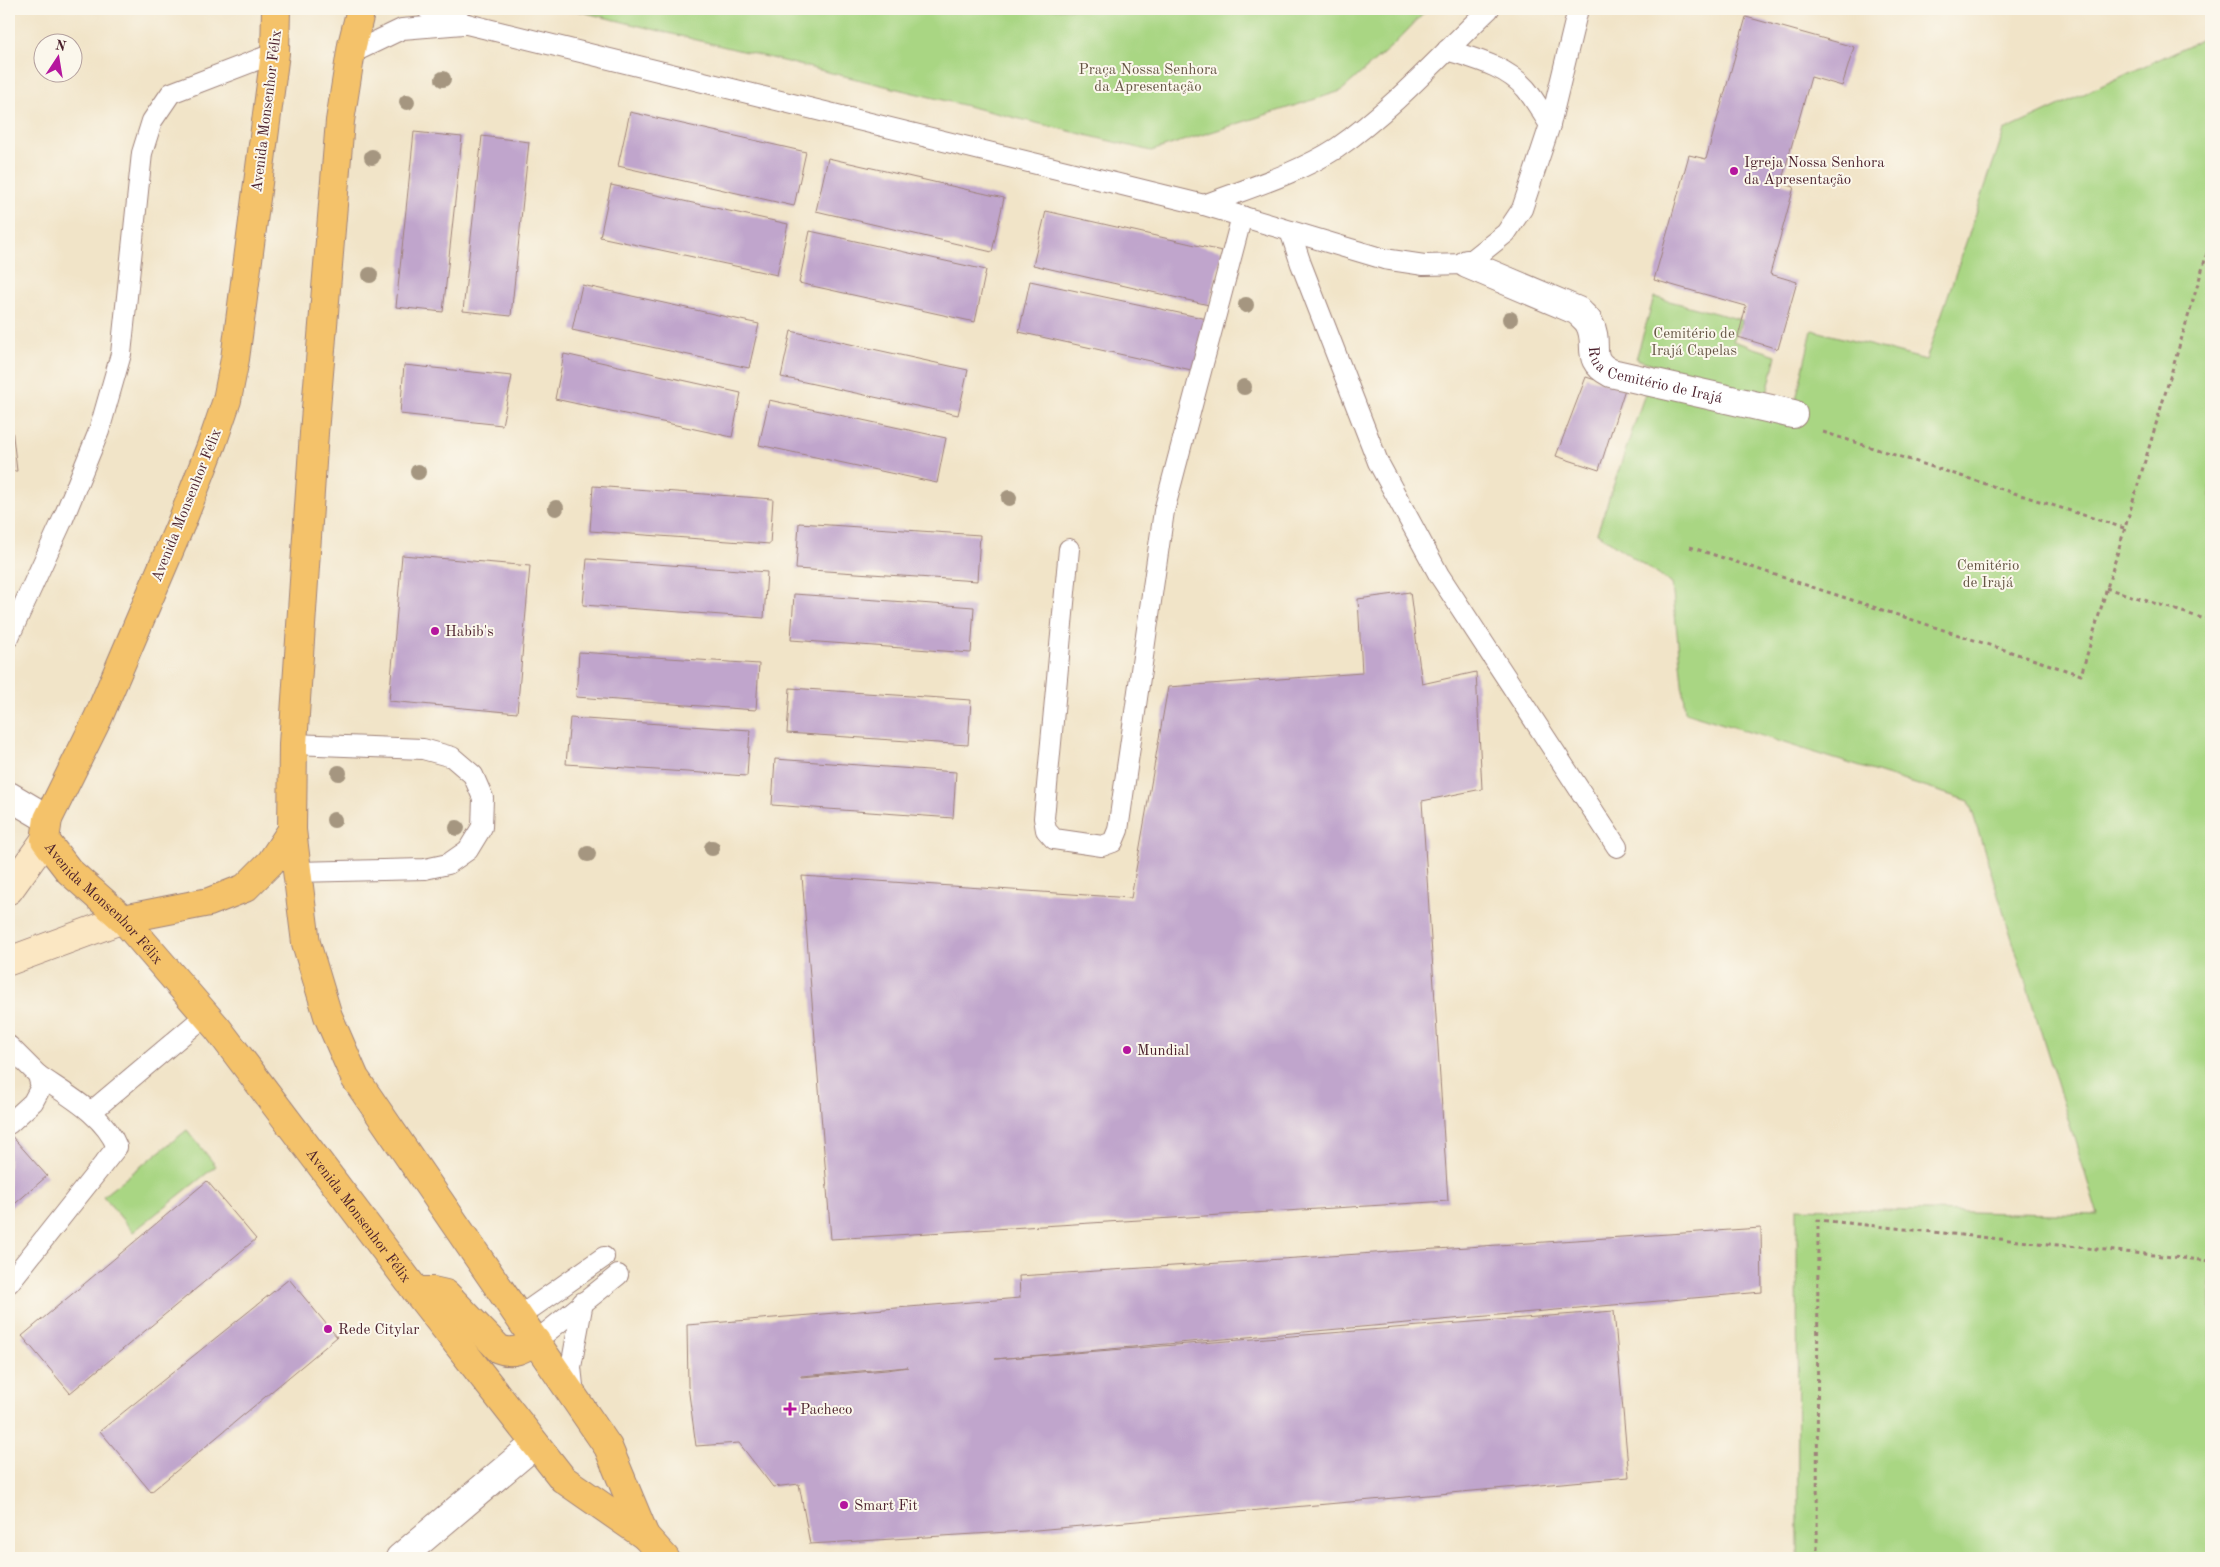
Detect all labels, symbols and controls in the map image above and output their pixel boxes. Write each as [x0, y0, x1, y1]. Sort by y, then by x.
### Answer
street label: Avenida Monsenhor Félix [250, 29, 285, 193]
north arrow [32, 32, 82, 82]
text: N [54, 38, 67, 54]
park label: Praça Nossa Senhora da Apresentação [1079, 63, 1218, 95]
place label: Igreja Nossa Senhora da Apresentação [1744, 156, 1885, 188]
marker: Igreja Nossa Senhora da Apresentação [1728, 165, 1740, 177]
park label: Cemitério de Irajá Capelas [1651, 327, 1737, 359]
street label: Rua Cemitério de Irajá [1585, 346, 1724, 407]
street label: Avenida Monsenhor Félix [150, 427, 225, 584]
park label: Cemitério de Irajá [1957, 559, 2019, 591]
marker: Habib's [429, 625, 441, 637]
place label: Habib's [445, 625, 494, 640]
street label: Avenida Monsenhor Félix [41, 840, 165, 968]
marker: Mundial [1121, 1044, 1133, 1056]
place label: Mundial [1137, 1044, 1189, 1059]
street label: Avenida Monsenhor Félix [302, 1146, 413, 1286]
marker: Rede Citylar [322, 1323, 334, 1335]
place label: Rede Citylar [338, 1323, 419, 1338]
marker: Pacheco [784, 1403, 796, 1415]
place label: Pacheco [800, 1403, 853, 1418]
marker: Smart Fit [838, 1499, 850, 1511]
place label: Smart Fit [854, 1499, 918, 1514]

